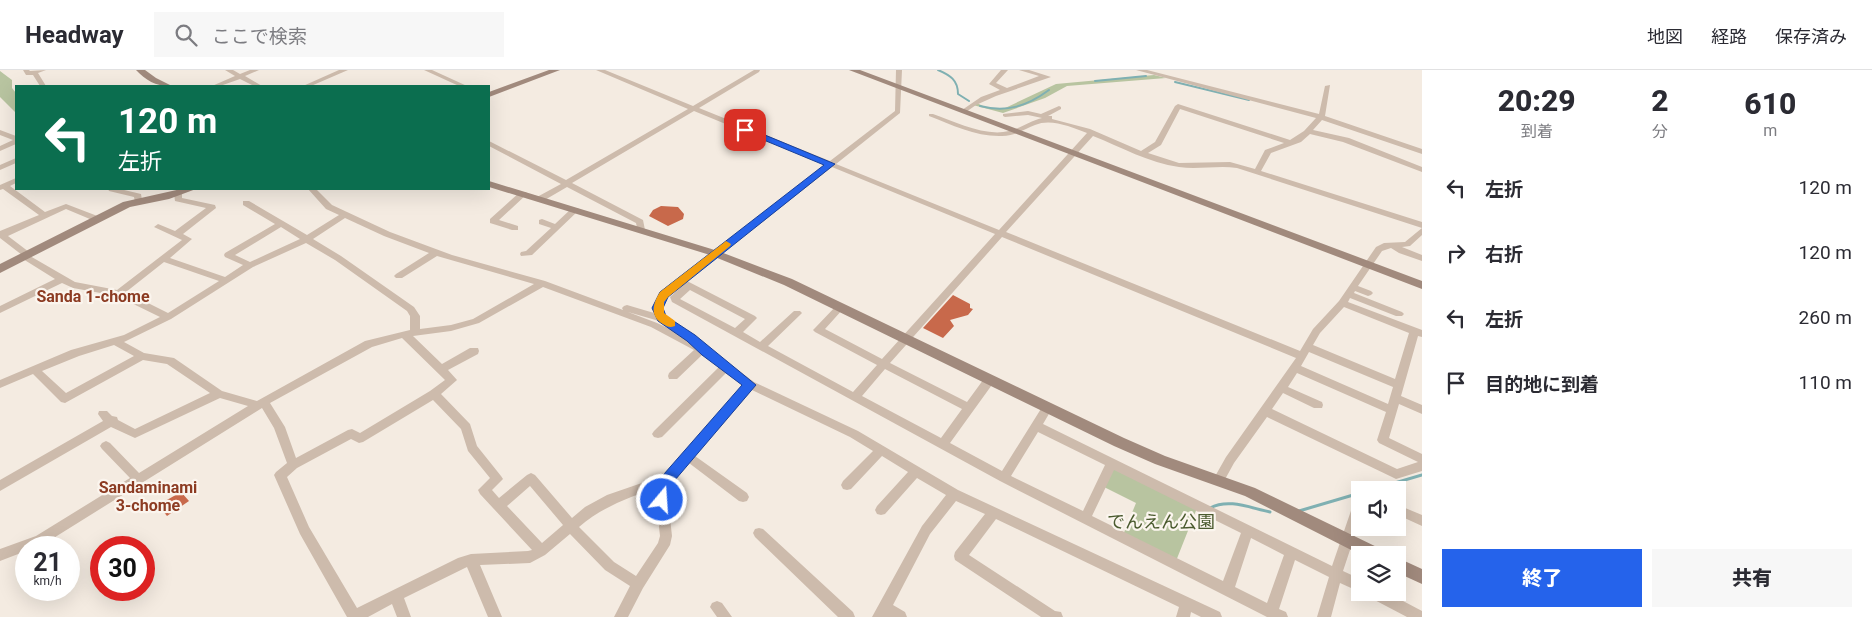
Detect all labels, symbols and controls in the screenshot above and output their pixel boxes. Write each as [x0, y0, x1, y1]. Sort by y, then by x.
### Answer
search box [154, 12, 504, 57]
text: Headway [25, 21, 124, 49]
icon: search [172, 21, 200, 49]
text: ここで検索 [212, 25, 307, 48]
text: 地図 [1647, 26, 1683, 47]
text: 経路 [1711, 26, 1747, 47]
text: 保存済み [1775, 26, 1847, 47]
text: 20:29 [1498, 83, 1576, 118]
text: 2 [1651, 83, 1669, 118]
text: 610 [1744, 86, 1796, 121]
text: 120 m [118, 101, 217, 142]
icon: left [35, 105, 100, 170]
pin [724, 109, 766, 151]
icon: arrive [731, 116, 759, 144]
text: m [1763, 121, 1777, 140]
text: 到着 [1521, 122, 1553, 141]
text: 分 [1652, 122, 1668, 141]
text: 左折 [118, 149, 162, 174]
icon: left [1442, 174, 1470, 202]
text: 120 m [1799, 176, 1852, 199]
text: 左折 [1485, 178, 1523, 201]
icon: right [1442, 239, 1470, 267]
text: 120 m [1799, 241, 1852, 264]
text: 右折 [1485, 243, 1523, 266]
district label: Sanda 1-chome [36, 287, 150, 306]
icon: left [1442, 304, 1470, 332]
text: 260 m [1799, 306, 1852, 329]
text: 左折 [1485, 308, 1523, 331]
icon: arrive [1442, 369, 1470, 397]
text: 110 m [1799, 371, 1852, 394]
text: 目的地に到着 [1485, 373, 1599, 396]
position arrow [635, 473, 687, 525]
district label: Sandaminami 3-chome [99, 478, 197, 515]
map controls [1351, 481, 1406, 601]
button: sound [1351, 481, 1406, 536]
park label: でんえん公園 [1107, 511, 1215, 532]
speed limit sign: 30 [90, 536, 155, 601]
button: layers [1351, 546, 1406, 601]
text: 21 [33, 548, 62, 577]
button: 終了 [1442, 549, 1642, 607]
button: 共有 [1652, 549, 1852, 607]
text: km/h [33, 574, 62, 588]

